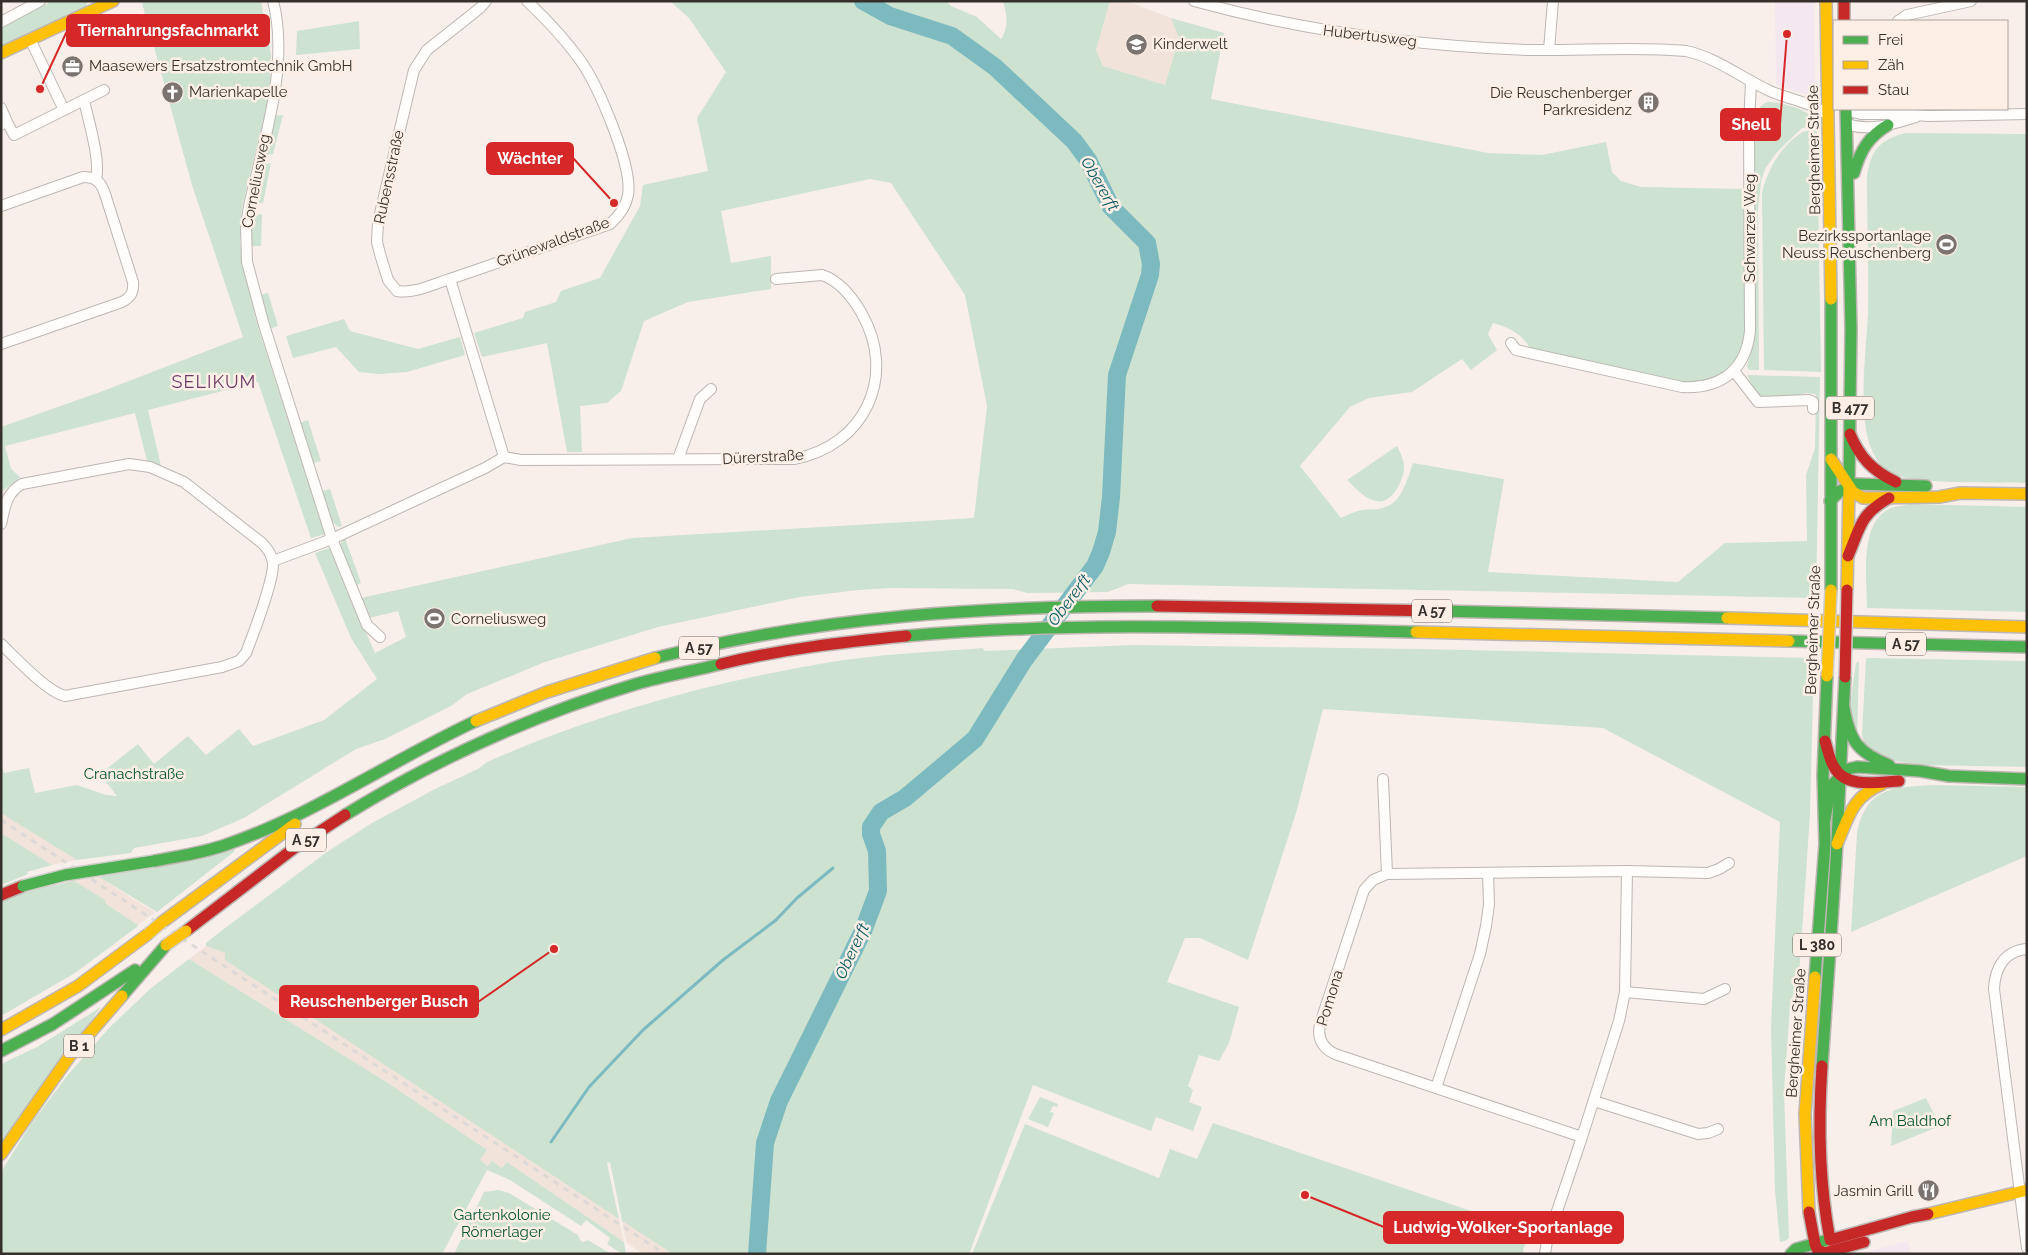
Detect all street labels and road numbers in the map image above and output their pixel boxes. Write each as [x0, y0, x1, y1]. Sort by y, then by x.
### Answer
street label: Hubertusweg [1322, 21, 1418, 51]
street label: Bergheimer Straße [1804, 85, 1824, 215]
street label: Rubensstraße [370, 128, 408, 226]
street label: Corneliusweg [238, 132, 274, 230]
street label: Schwarzer Weg [1741, 174, 1759, 282]
street label: Grünewaldstraße [494, 213, 612, 271]
road number: B 477 [1826, 396, 1874, 419]
street label: Dürerstraße [722, 446, 804, 468]
street label: Bergheimer Straße [1802, 565, 1824, 695]
road number: A 57 [1412, 600, 1452, 622]
road number: A 57 [1886, 633, 1926, 656]
road number: A 57 [679, 636, 719, 660]
road number: A 57 [286, 828, 326, 852]
road number: L 380 [1793, 934, 1841, 956]
street label: Bergheimer Straße [1782, 967, 1810, 1098]
street label: Pomona [1313, 968, 1347, 1028]
road number: B 1 [64, 1034, 94, 1058]

